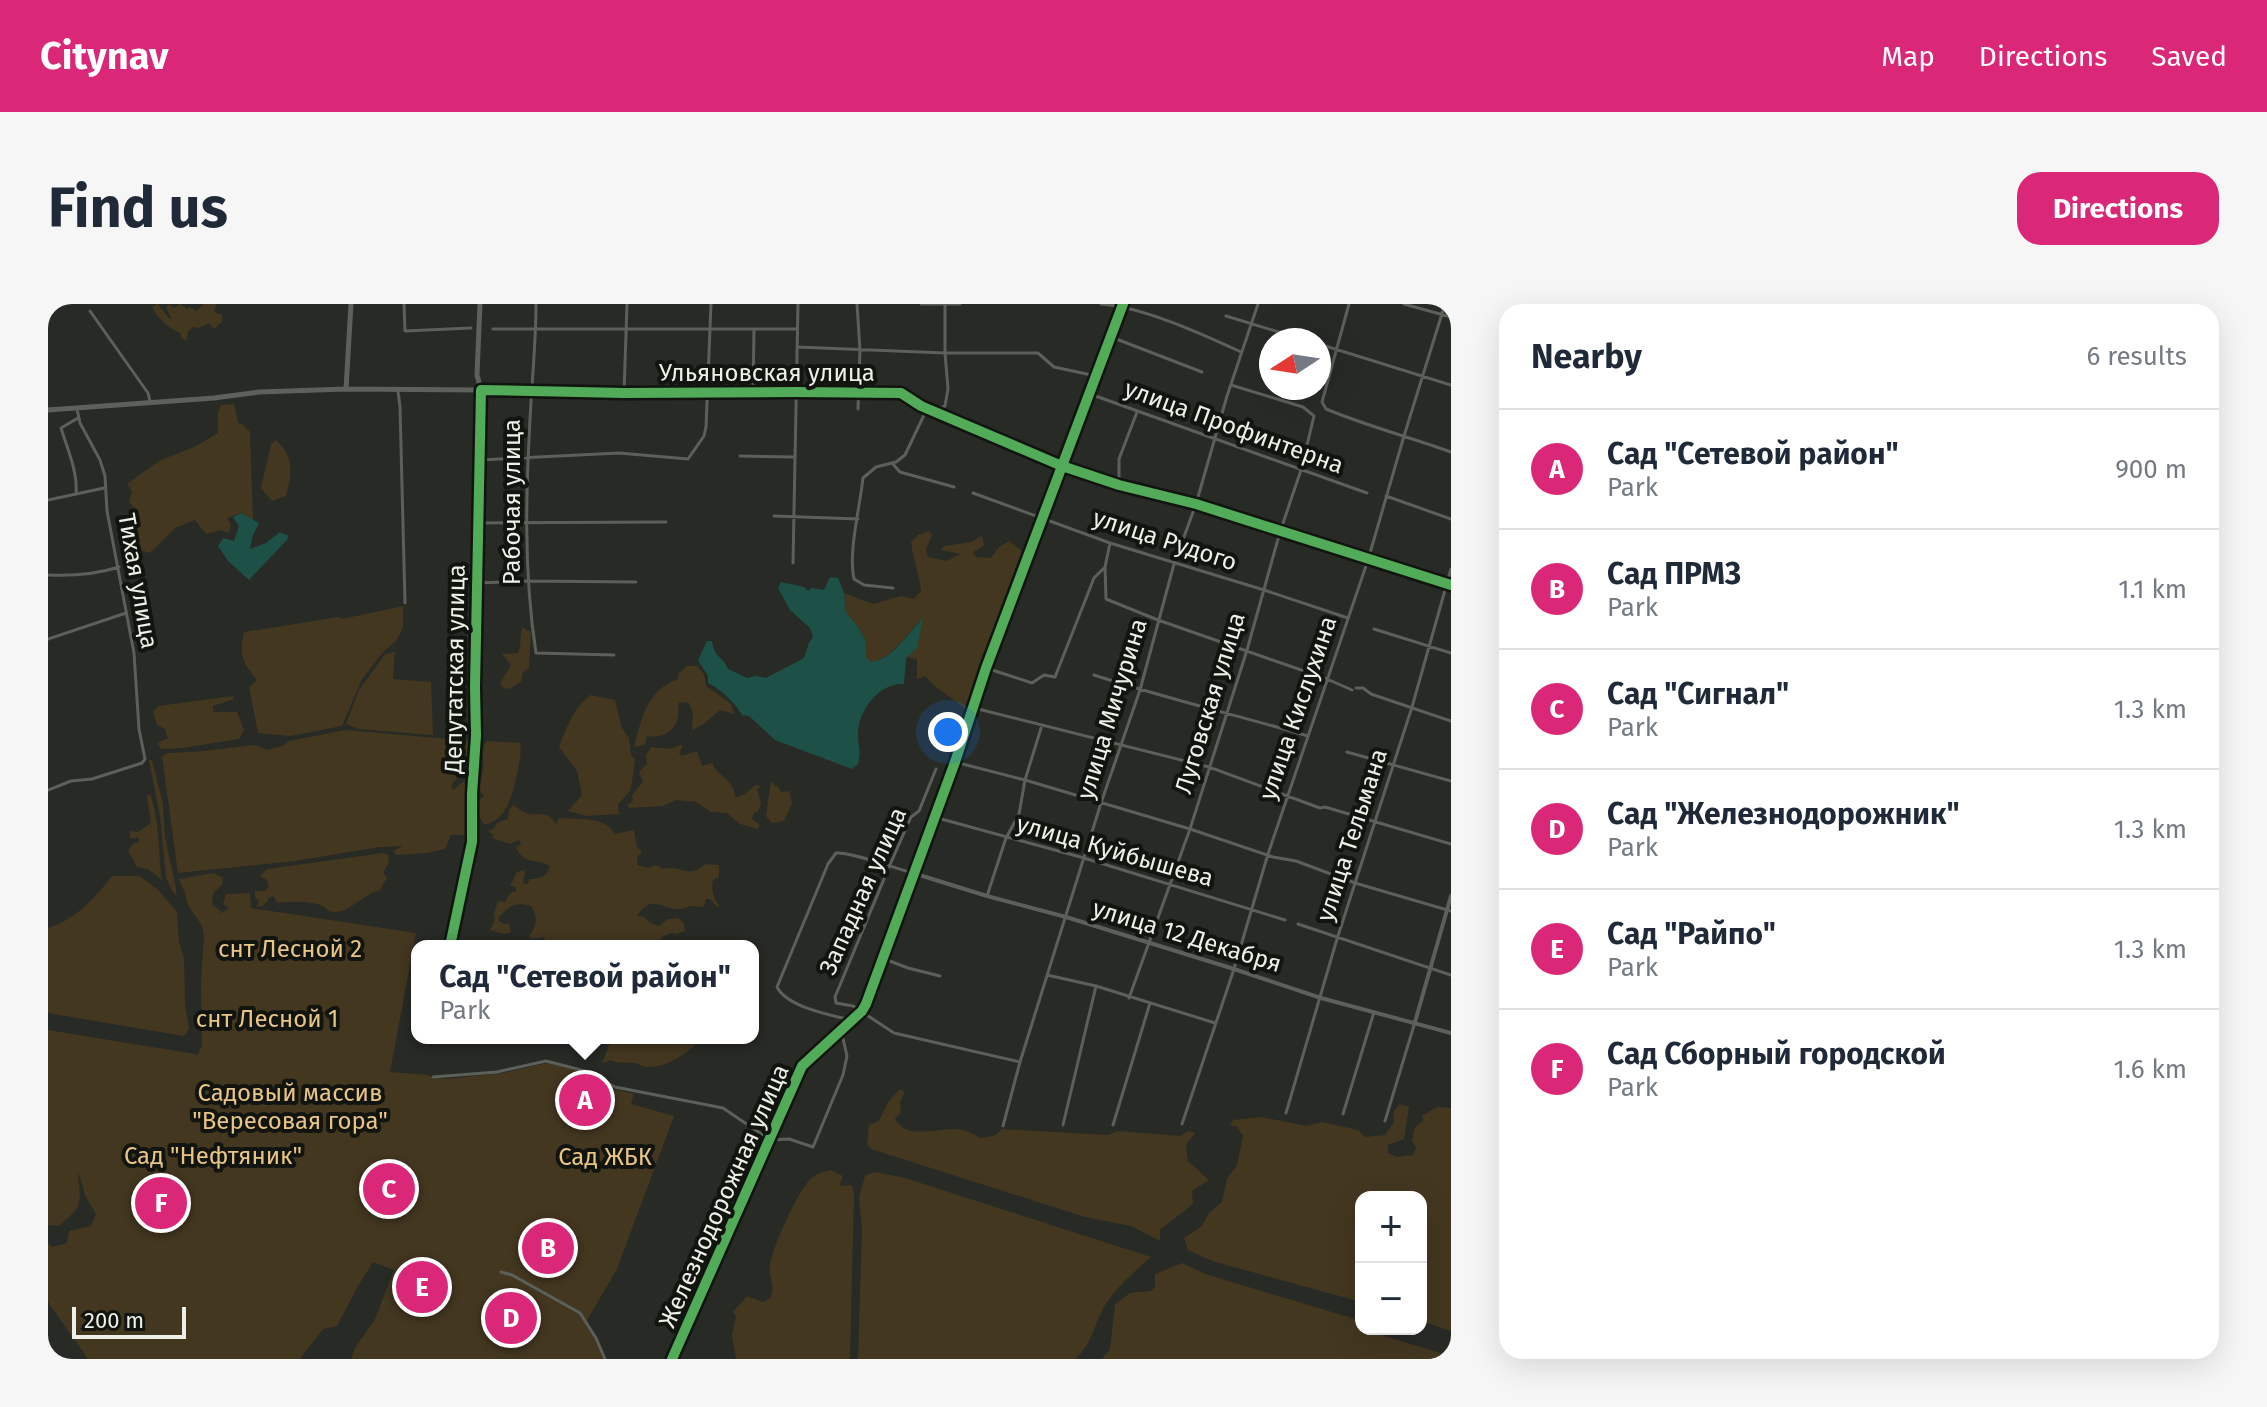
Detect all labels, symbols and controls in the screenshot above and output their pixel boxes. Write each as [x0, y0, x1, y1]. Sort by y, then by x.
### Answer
text: Citynav [40, 33, 168, 79]
text: Map [1881, 40, 1935, 73]
text: Directions [1979, 40, 2107, 73]
text: Saved [2151, 40, 2227, 73]
button: Directions [2017, 172, 2219, 245]
text: Find us [48, 175, 228, 242]
north arrow [1259, 328, 1331, 400]
text: Nearby [1531, 336, 1642, 377]
text: 6 results [2086, 341, 2187, 372]
street label: Ульяновская улица [659, 359, 875, 387]
street label: улица Профинтерна [1121, 374, 1347, 480]
street label: Рабочая улица [498, 419, 526, 585]
text: Сад "Сетевой район" [1607, 436, 1899, 472]
text: A [1549, 454, 1565, 485]
text: 900 m [2115, 454, 2187, 485]
text: Park [1607, 472, 1658, 503]
street label: улица Рудого [1090, 504, 1240, 576]
street label: Тихая улица [112, 511, 164, 651]
text: Сад ПРМЗ [1607, 556, 1741, 592]
street label: Депутатская улица [439, 564, 471, 775]
text: B [1549, 574, 1565, 605]
text: 1.1 km [2118, 574, 2187, 605]
text: Park [1607, 592, 1658, 623]
street label: Луговская улица [1169, 609, 1251, 797]
street label: улица Кислухина [1253, 613, 1343, 803]
street label: улица Мичурина [1071, 615, 1153, 803]
text: Сад "Сигнал" [1607, 676, 1789, 712]
text: C [1550, 694, 1564, 725]
text: 1.3 km [2114, 694, 2187, 725]
your location [928, 712, 968, 752]
text: Park [1607, 712, 1658, 743]
street label: улица Тельмана [1311, 745, 1393, 925]
text: Сад "Железнодорожник" [1607, 796, 1960, 832]
street label: Западная улица [814, 803, 912, 979]
street label: улица Куйбышева [1013, 810, 1217, 892]
text: D [1549, 814, 1565, 845]
text: 1.3 km [2114, 814, 2187, 845]
text: Park [1607, 832, 1658, 863]
street label: улица 12 Декабря [1089, 894, 1285, 978]
text: Сад "Райпо" [1607, 916, 1776, 952]
text: E [1550, 934, 1564, 965]
text: 1.3 km [2114, 934, 2187, 965]
park label: снт Лесной 2 [218, 935, 362, 963]
popup [411, 940, 759, 1044]
text: Park [1607, 952, 1658, 983]
text: Сад "Сетевой район" [439, 959, 731, 995]
text: Park [439, 995, 490, 1026]
park label: снт Лесной 1 [196, 1005, 338, 1033]
text: Сад Сборный городской [1607, 1036, 1946, 1072]
text: F [1551, 1054, 1563, 1085]
text: 1.6 km [2113, 1054, 2187, 1085]
street label: Железнодорожная улица [653, 1060, 795, 1332]
pin: A [559, 1070, 611, 1130]
text: Park [1607, 1072, 1658, 1103]
park label: Садовый массив "Вересовая гора" [192, 1079, 388, 1135]
park label: Сад "Нефтяник" [124, 1142, 302, 1170]
park label: Сад ЖБК [558, 1143, 652, 1171]
pin: C [363, 1159, 415, 1219]
pin: F [135, 1173, 187, 1233]
map controls [1355, 1191, 1427, 1335]
button: + [1355, 1191, 1427, 1263]
pin: B [522, 1218, 574, 1278]
pin: E [396, 1257, 448, 1317]
button: − [1355, 1263, 1427, 1335]
pin: D [485, 1288, 537, 1348]
scale bar [72, 1303, 186, 1339]
text: 200 m [84, 1307, 144, 1334]

